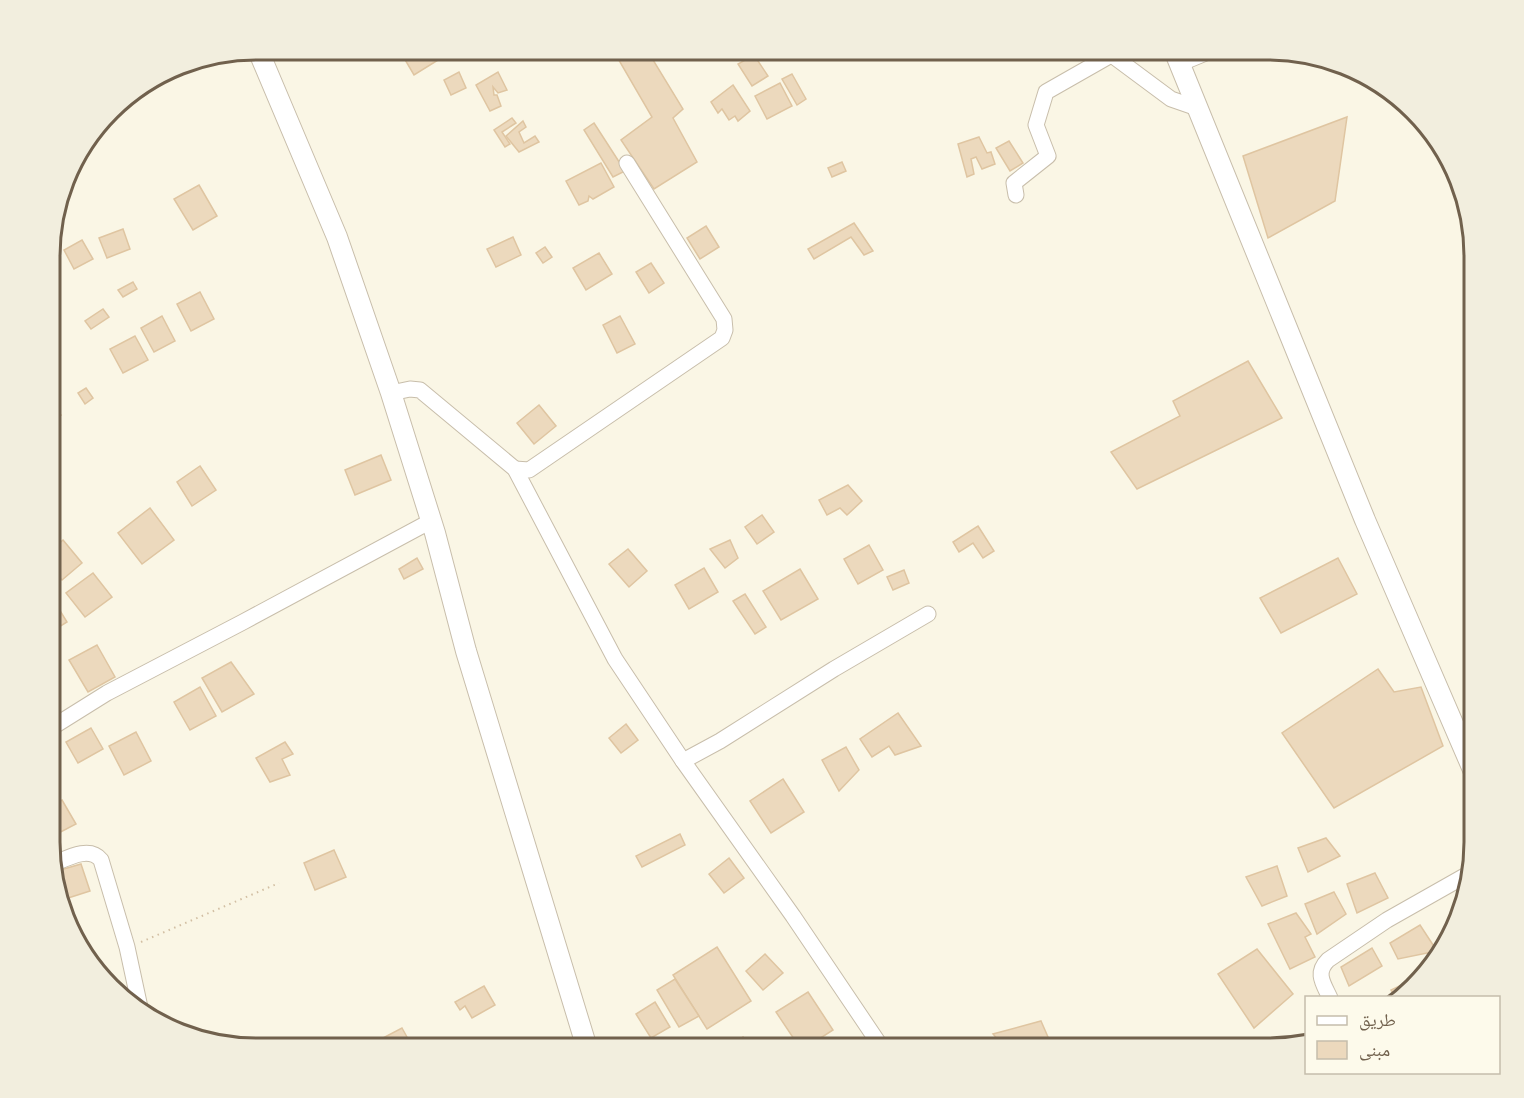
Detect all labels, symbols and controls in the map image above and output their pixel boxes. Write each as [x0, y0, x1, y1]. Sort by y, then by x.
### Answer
legend [1305, 996, 1500, 1074]
text: طريق [1359, 1008, 1396, 1031]
text: مبنى [1359, 1038, 1390, 1061]

